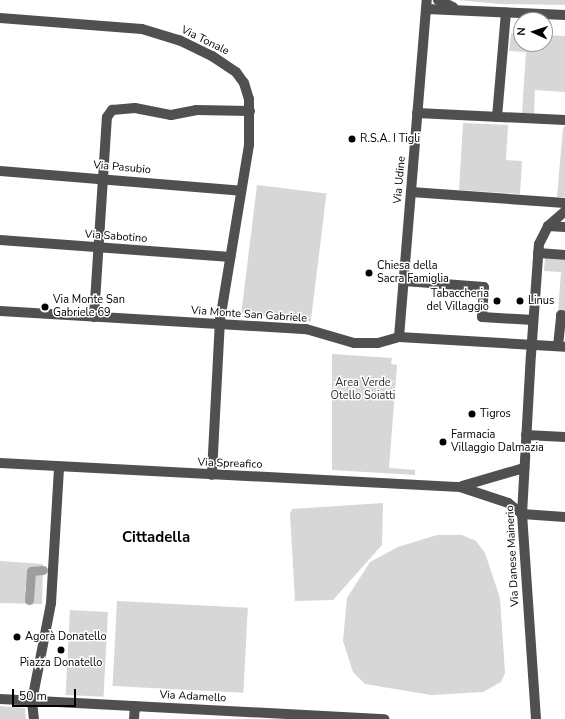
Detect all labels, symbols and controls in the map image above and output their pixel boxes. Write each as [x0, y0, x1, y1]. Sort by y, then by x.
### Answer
north arrow [513, 12, 553, 52]
street label: Via Tonale [179, 24, 231, 58]
text: N [514, 27, 529, 36]
place label: R.S.A. I Tigli [360, 132, 420, 146]
marker: R.S.A. I Tigli [347, 134, 357, 144]
street label: Via Udine [391, 156, 409, 204]
street label: Via Pasubio [93, 159, 151, 177]
street label: Via Sabotino [84, 228, 148, 246]
place label: Chiesa della Sacra Famiglia [377, 260, 449, 286]
marker: Chiesa della Sacra Famiglia [364, 268, 374, 278]
place label: Tabaccheria del Villaggio [427, 288, 489, 314]
place label: Via Monte San Gabriele 69 [53, 294, 125, 320]
place label: Linus [528, 294, 554, 308]
marker: Tabaccheria del Villaggio [492, 296, 502, 306]
marker: Linus [515, 296, 525, 306]
marker: Via Monte San Gabriele 69 [40, 302, 50, 312]
street label: Via Monte San Gabriele [191, 304, 307, 326]
park label: Area Verde Otello Soiatti [331, 377, 395, 403]
place label: Tigros [480, 407, 511, 421]
marker: Tigros [467, 409, 477, 419]
place label: Farmacia Villaggio Dalmazia [451, 429, 544, 455]
marker: Farmacia Villaggio Dalmazia [438, 437, 448, 447]
street label: Via Spreafico [197, 456, 263, 472]
street label: Via Danese Mainerio [504, 505, 522, 607]
district label: Cittadella [122, 529, 190, 547]
place label: Agorà Donatello [25, 630, 107, 644]
marker: Agorà Donatello [12, 632, 22, 642]
marker: Piazza Donatello [56, 645, 66, 655]
place label: Piazza Donatello [20, 656, 102, 670]
scale bar [14, 681, 78, 707]
text: 50 m [19, 688, 47, 704]
street label: Via Adamello [159, 689, 227, 705]

